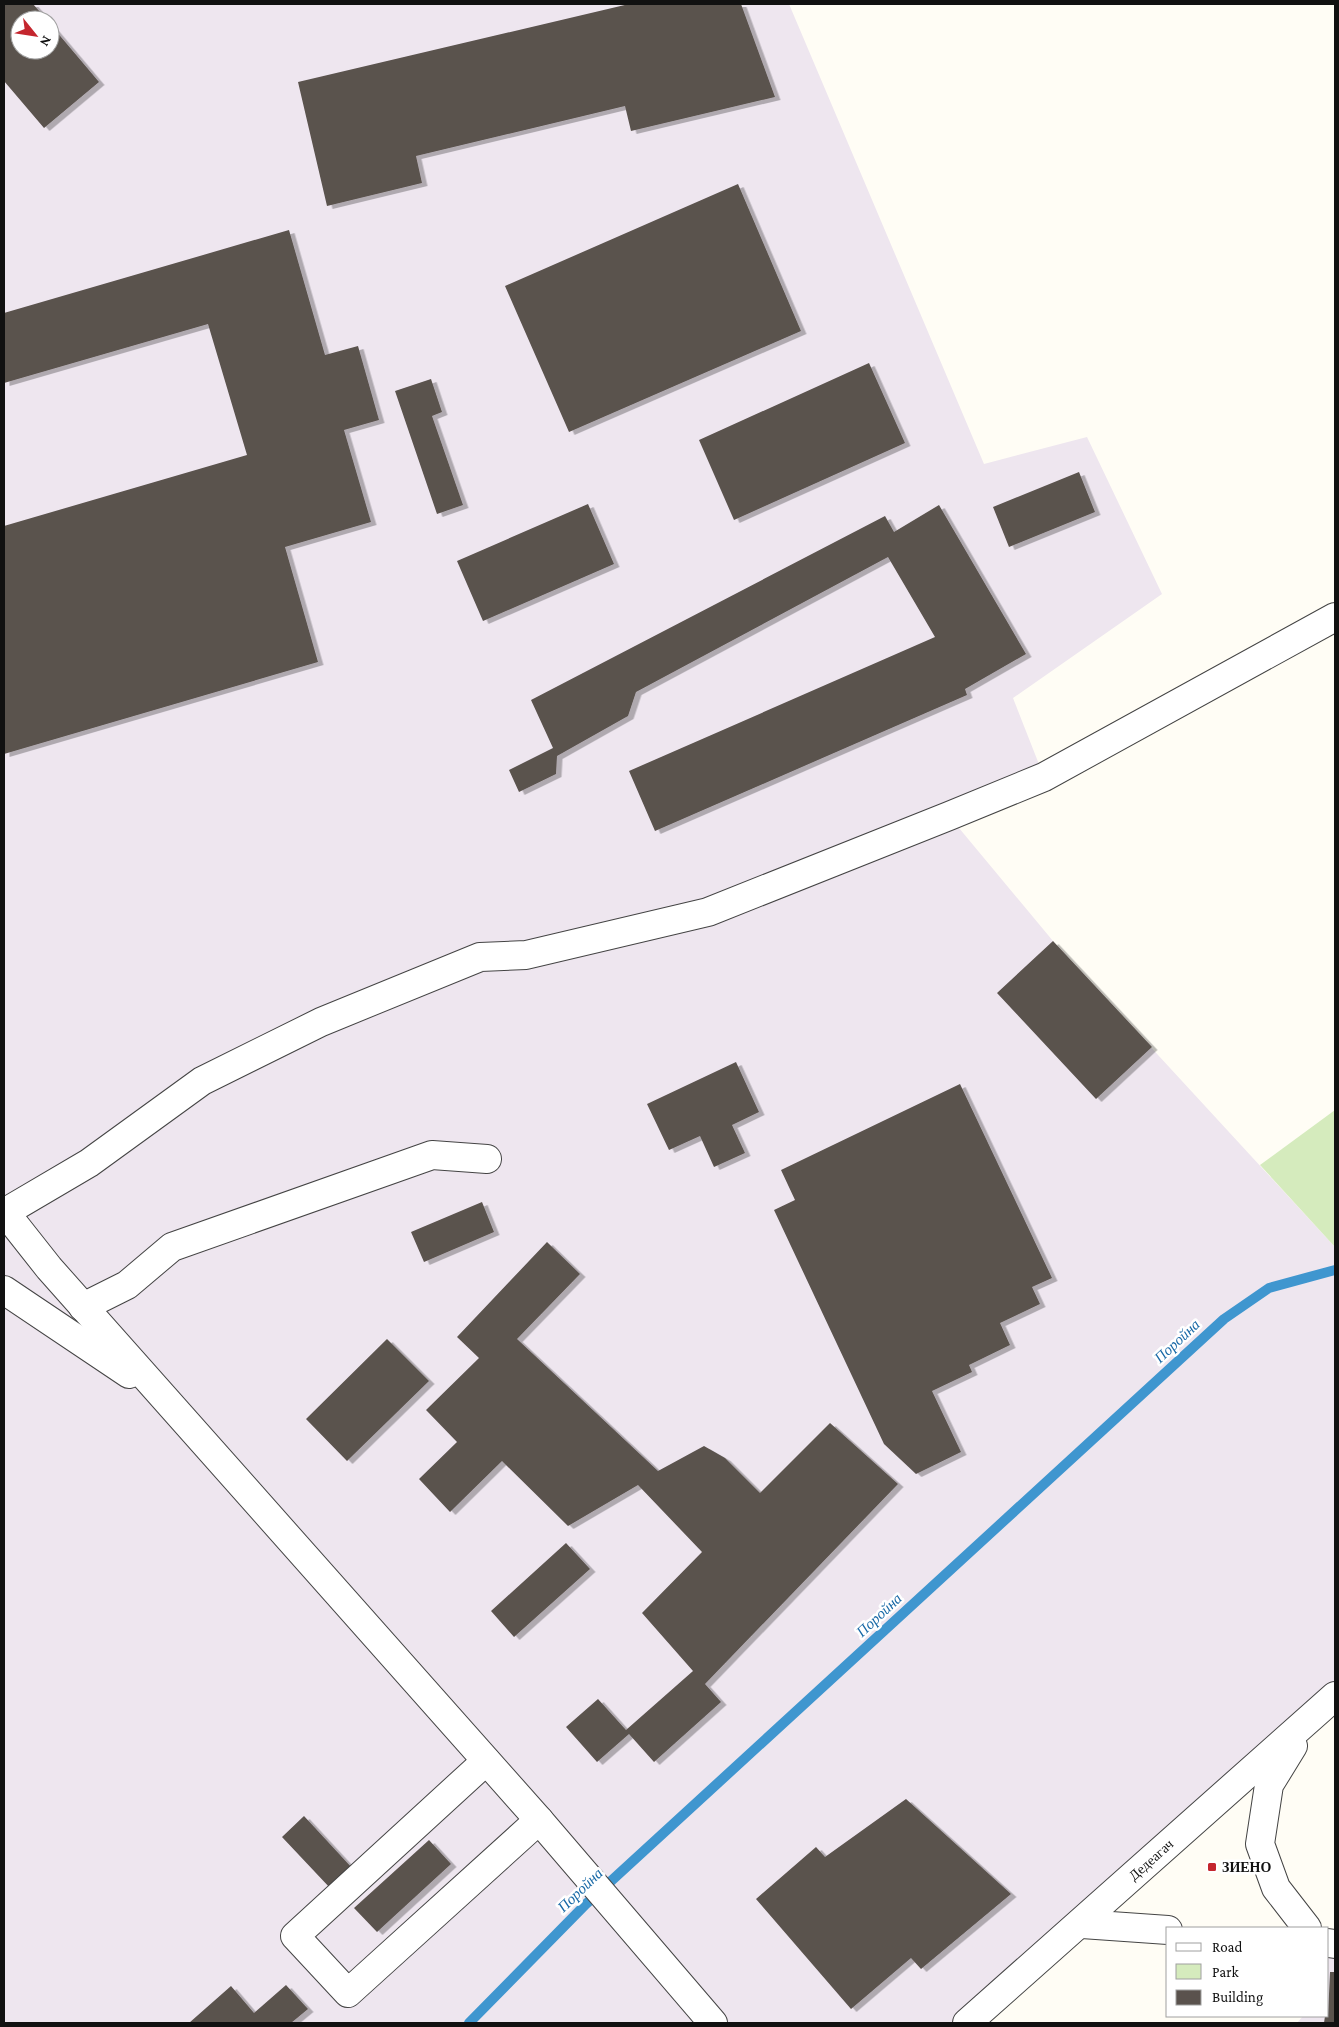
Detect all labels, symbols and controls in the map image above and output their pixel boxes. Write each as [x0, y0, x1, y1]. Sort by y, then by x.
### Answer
north arrow [10, 10, 60, 60]
text: N [37, 33, 56, 50]
water label: Поройна [1150, 1316, 1203, 1367]
water label: Поройна [852, 1590, 905, 1641]
street label: Дедеагач [1125, 1836, 1176, 1883]
place label: ЗИЕНО [1222, 1859, 1272, 1875]
marker: ЗИЕНО [1206, 1861, 1218, 1873]
water label: Поройна [554, 1865, 606, 1916]
legend [1166, 1927, 1329, 2017]
text: Road [1212, 1939, 1243, 1955]
text: Park [1212, 1964, 1239, 1980]
text: Building [1212, 1989, 1263, 2006]

